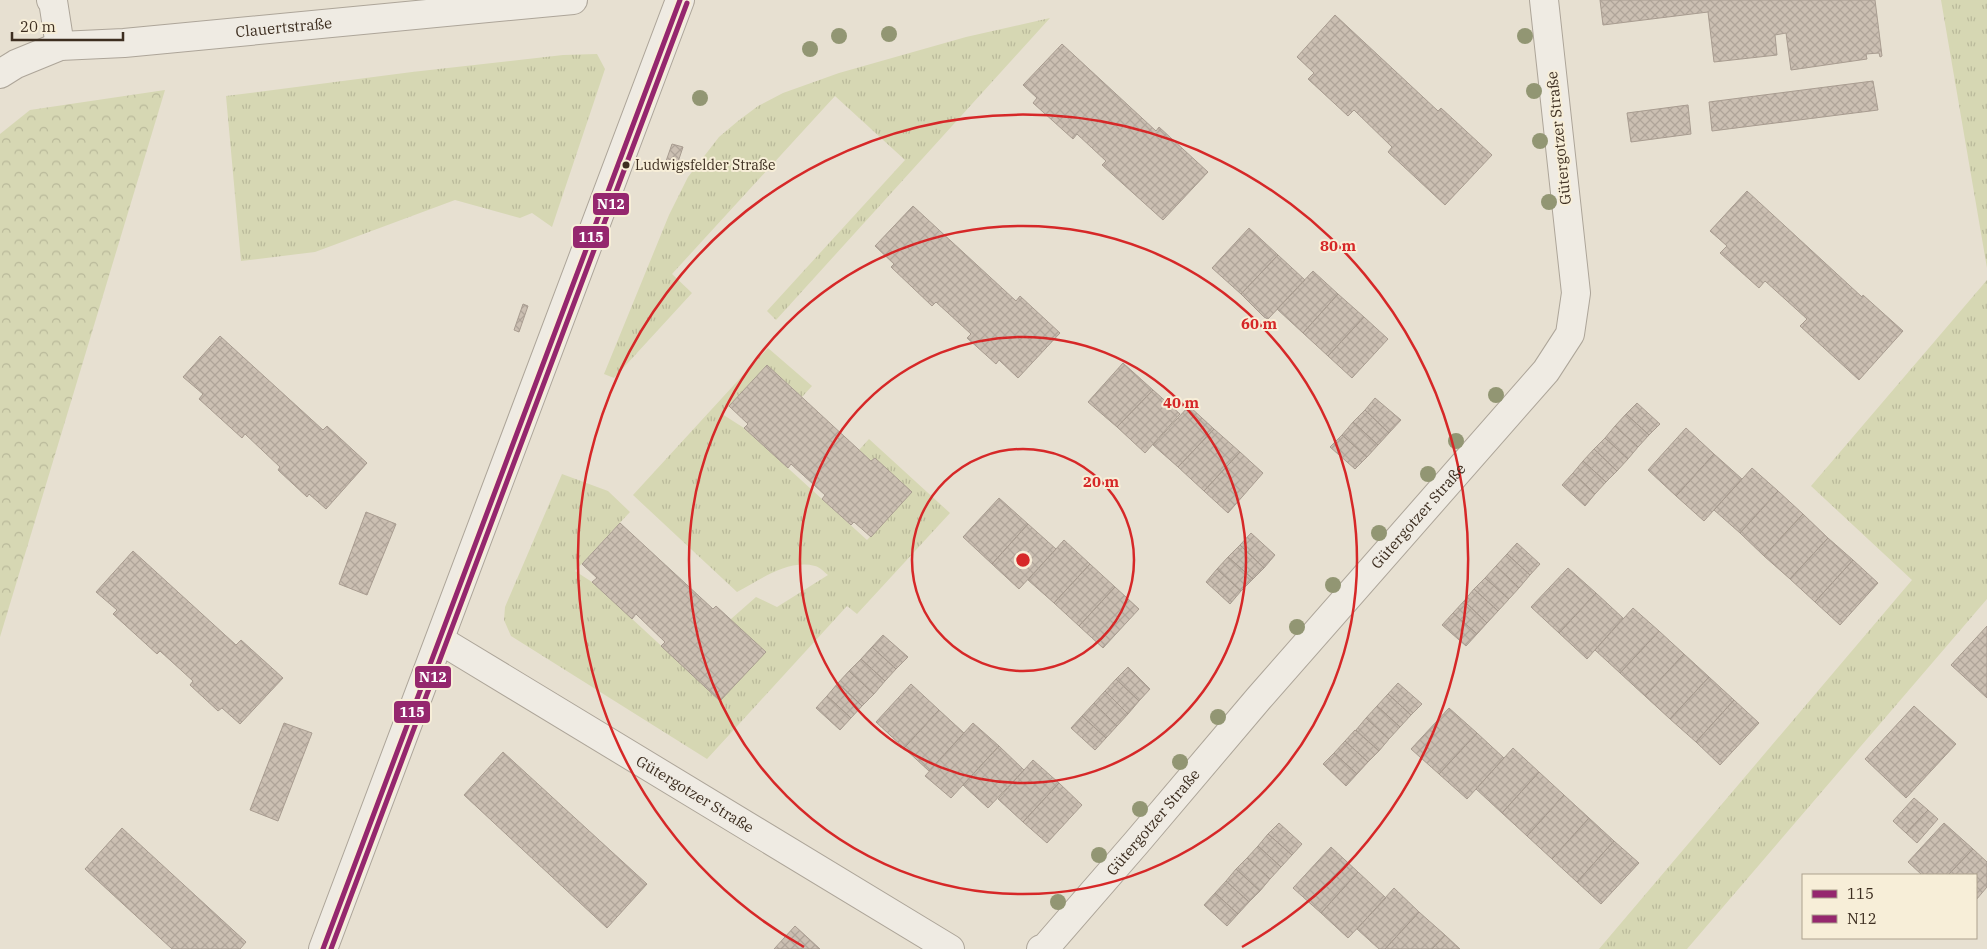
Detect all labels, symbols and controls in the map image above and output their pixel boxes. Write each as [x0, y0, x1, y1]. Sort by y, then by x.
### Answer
scale bar [12, 10, 124, 42]
street label: Clauertstraße [235, 13, 333, 41]
text: 20 m [20, 17, 56, 36]
street label: Gütergotzer Straße [1542, 70, 1575, 206]
place label: Ludwigsfelder Straße [635, 156, 775, 174]
marker: Ludwigsfelder Straße [621, 160, 631, 170]
line badge: N12 [592, 192, 630, 216]
text: N12 [597, 195, 625, 213]
line badge: 115 [572, 225, 610, 249]
text: 115 [578, 228, 604, 246]
text: 80 m [1320, 236, 1356, 255]
text: 60 m [1241, 314, 1277, 333]
text: 40 m [1163, 393, 1199, 412]
street label: Gütergotzer Straße [1367, 459, 1470, 573]
text: 20 m [1083, 472, 1119, 491]
centre of rings [1014, 551, 1032, 569]
line badge: N12 [414, 665, 452, 689]
text: N12 [419, 668, 447, 686]
line badge: 115 [393, 700, 431, 724]
text: 115 [399, 703, 425, 721]
street label: Gütergotzer Straße [633, 751, 757, 837]
street label: Gütergotzer Straße [1102, 765, 1204, 879]
legend [1802, 874, 1977, 939]
text: 115 [1847, 884, 1874, 903]
text: N12 [1847, 909, 1877, 928]

